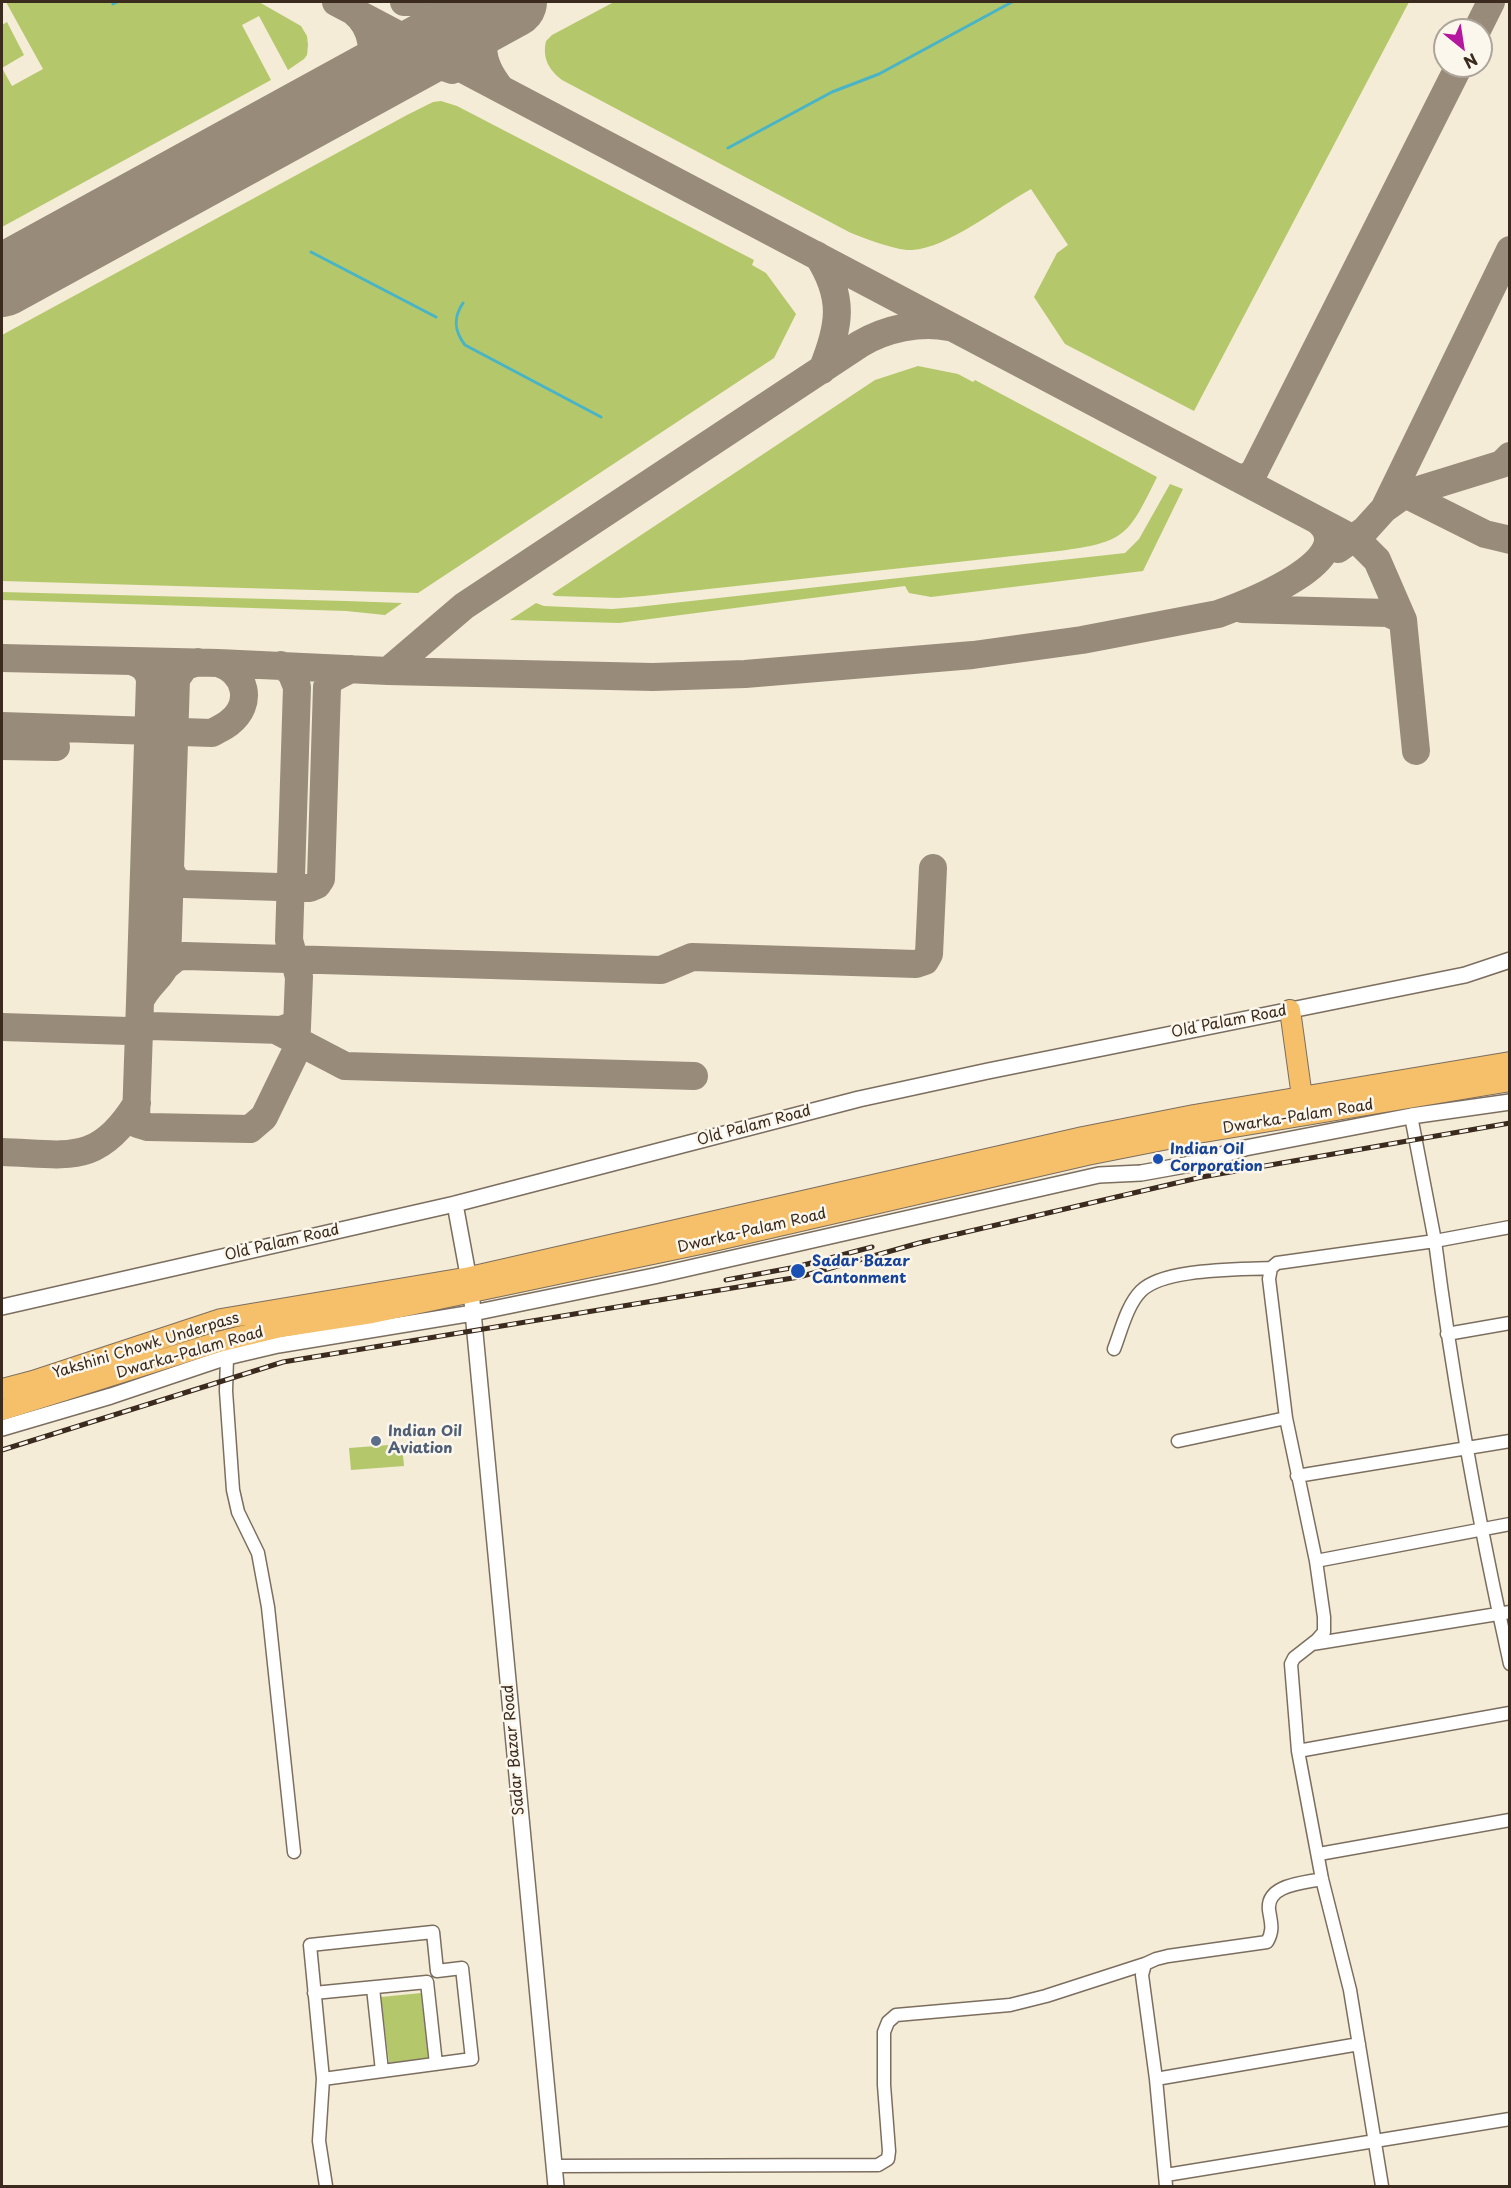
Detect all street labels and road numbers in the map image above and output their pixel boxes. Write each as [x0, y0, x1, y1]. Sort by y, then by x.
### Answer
street label: Old Palam Road [1170, 1002, 1288, 1042]
street label: Dwarka-Palam Road [1221, 1096, 1375, 1138]
street label: Old Palam Road [695, 1102, 813, 1150]
street label: Dwarka-Palam Road [676, 1205, 828, 1257]
street label: Old Palam Road [223, 1221, 341, 1265]
street label: Yakshini Chowk Underpass [51, 1309, 241, 1383]
street label: Dwarka-Palam Road [114, 1323, 266, 1383]
street label: Sadar Bazar Road [499, 1684, 529, 1816]

